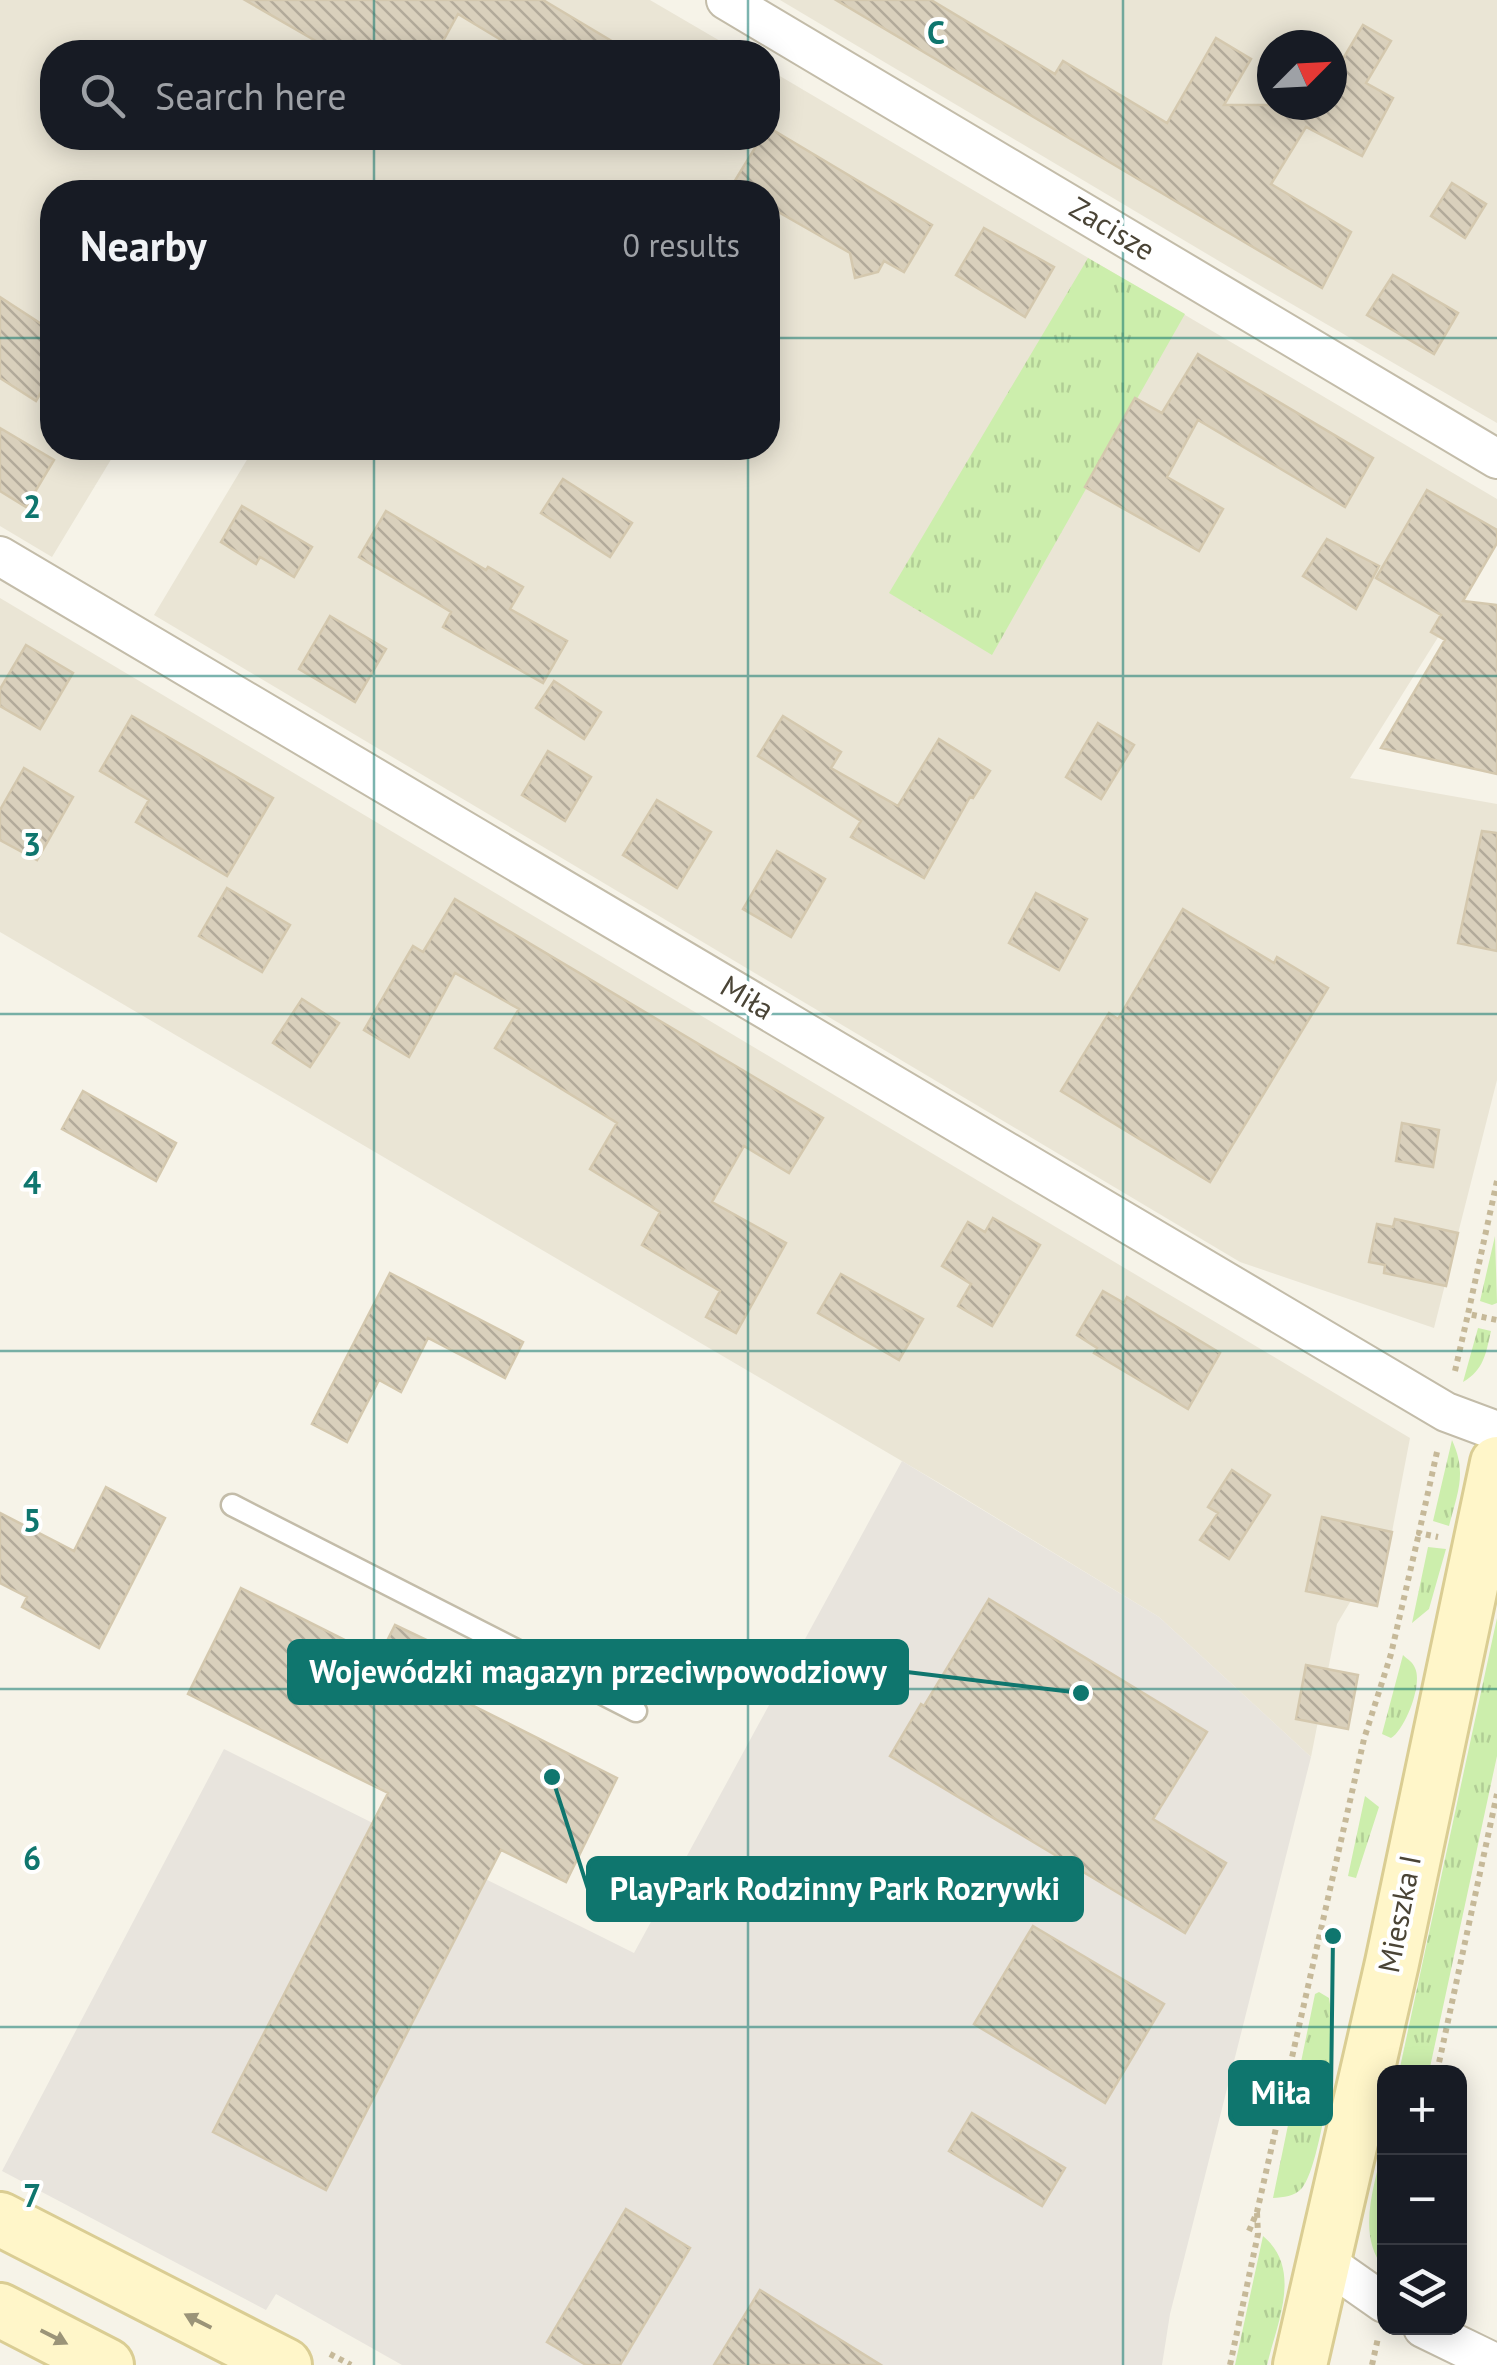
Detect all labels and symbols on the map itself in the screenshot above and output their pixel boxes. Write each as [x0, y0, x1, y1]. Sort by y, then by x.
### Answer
text: C [927, 11, 945, 53]
north arrow [1257, 30, 1347, 120]
street label: Zacisze [1063, 187, 1163, 268]
text: 2 [23, 485, 41, 527]
text: 3 [23, 823, 41, 865]
street label: Miła [714, 966, 782, 1028]
text: 4 [23, 1161, 41, 1203]
text: 5 [23, 1499, 41, 1541]
callout: Wojewódzki magazyn przeciwpowodziowy [289, 1641, 907, 1703]
text: Wojewódzki magazyn przeciwpowodziowy [309, 1650, 888, 1692]
text: 6 [23, 1837, 41, 1879]
street label: Mieszka I [1368, 1852, 1429, 1976]
callout: PlayPark Rodzinny Park Rozrywki [588, 1858, 1082, 1920]
text: PlayPark Rodzinny Park Rozrywki [610, 1867, 1060, 1909]
callout: Miła [1230, 2062, 1331, 2124]
text: Miła [1251, 2071, 1311, 2113]
text: 7 [23, 2174, 41, 2216]
one-way arrow [184, 2313, 213, 2330]
one-way arrow [39, 2328, 68, 2345]

